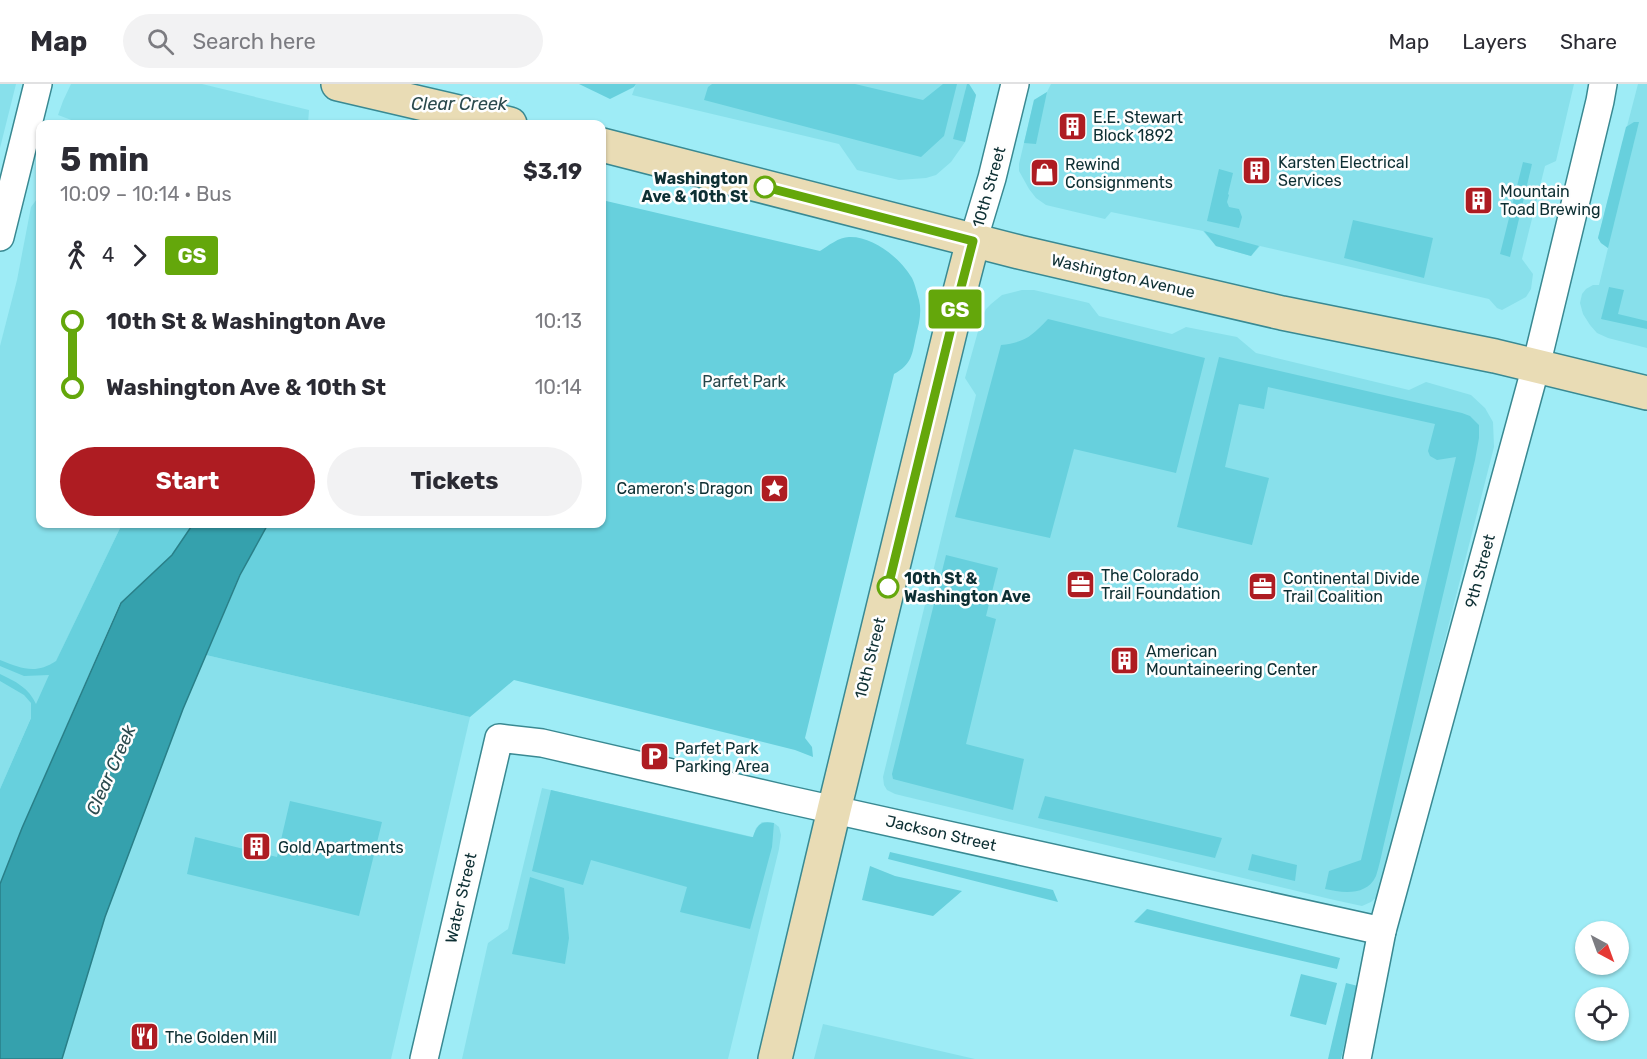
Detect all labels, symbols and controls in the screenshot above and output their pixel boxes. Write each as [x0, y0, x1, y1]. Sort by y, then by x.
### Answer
search box [123, 14, 543, 68]
text: Map [30, 25, 87, 58]
icon: search [144, 25, 177, 58]
text: Search here [192, 28, 316, 55]
text: Map [1388, 29, 1429, 54]
text: Layers [1462, 29, 1527, 54]
text: Share [1560, 29, 1617, 54]
water label: Clear Creek [411, 93, 508, 115]
place label: E.E. Stewart Block 1892 [1093, 108, 1183, 145]
building icon: E.E. Stewart Block 1892 [1056, 110, 1088, 142]
text: 5 min [60, 140, 149, 179]
street label: 10th Street [968, 144, 1010, 230]
place label: Karsten Electrical Services [1278, 153, 1409, 190]
place label: Rewind Consignments [1065, 155, 1173, 192]
building icon: Karsten Electrical Services [1241, 155, 1273, 187]
shop icon: Rewind Consignments [1028, 157, 1060, 189]
text: $3.19 [523, 158, 582, 185]
place label: Washington Ave & 10th St [642, 169, 749, 206]
marker: Washington Ave & 10th St [754, 176, 776, 198]
text: 10:09 – 10:14 · Bus [60, 182, 232, 206]
place label: Mountain Toad Brewing [1500, 182, 1601, 219]
building icon: Mountain Toad Brewing [1463, 184, 1495, 216]
icon: walk [60, 239, 93, 272]
icon: forward [123, 239, 156, 272]
text: 4 [102, 243, 114, 267]
text: GS [177, 243, 206, 268]
street label: Washington Avenue [1049, 250, 1197, 302]
line badge: GS [928, 290, 982, 328]
text: GS [940, 297, 970, 322]
text: 10th St & Washington Ave [106, 308, 386, 335]
text: 10:13 [535, 309, 582, 333]
park label: Parfet Park [702, 372, 786, 391]
text: Washington Ave & 10th St [106, 374, 386, 401]
text: 10:14 [535, 375, 582, 399]
button: Start [60, 447, 315, 516]
button: Tickets [327, 447, 582, 516]
place icon: Cameron's Dragon [758, 472, 790, 504]
place label: Cameron's Dragon [617, 479, 753, 498]
street label: 9th Street [1461, 532, 1499, 610]
place label: The Colorado Trail Foundation [1101, 566, 1220, 603]
office icon: The Colorado Trail Foundation [1064, 568, 1096, 600]
place label: 10th St & Washington Ave [904, 569, 1031, 606]
place label: Continental Divide Trail Coalition [1283, 569, 1420, 606]
office icon: Continental Divide Trail Coalition [1246, 571, 1278, 603]
marker: 10th St & Washington Ave [877, 576, 899, 598]
street label: 10th Street [851, 615, 889, 701]
place label: American Mountaineering Center [1146, 642, 1317, 679]
building icon: American Mountaineering Center [1109, 644, 1141, 676]
water label: Clear Creek [81, 721, 141, 818]
place label: Parfet Park Parking Area [675, 739, 769, 776]
parking icon: Parfet Park Parking Area [638, 741, 670, 773]
street label: Jackson Street [884, 811, 998, 855]
building icon: Gold Apartments [241, 831, 273, 863]
place label: Gold Apartments [278, 838, 404, 857]
street label: Water Street [441, 851, 481, 945]
north arrow [1575, 921, 1629, 975]
map controls [1575, 921, 1629, 1041]
button: locate [1575, 987, 1629, 1041]
restaurant icon: The Golden Mill [128, 1021, 160, 1053]
place label: The Golden Mill [165, 1028, 277, 1047]

